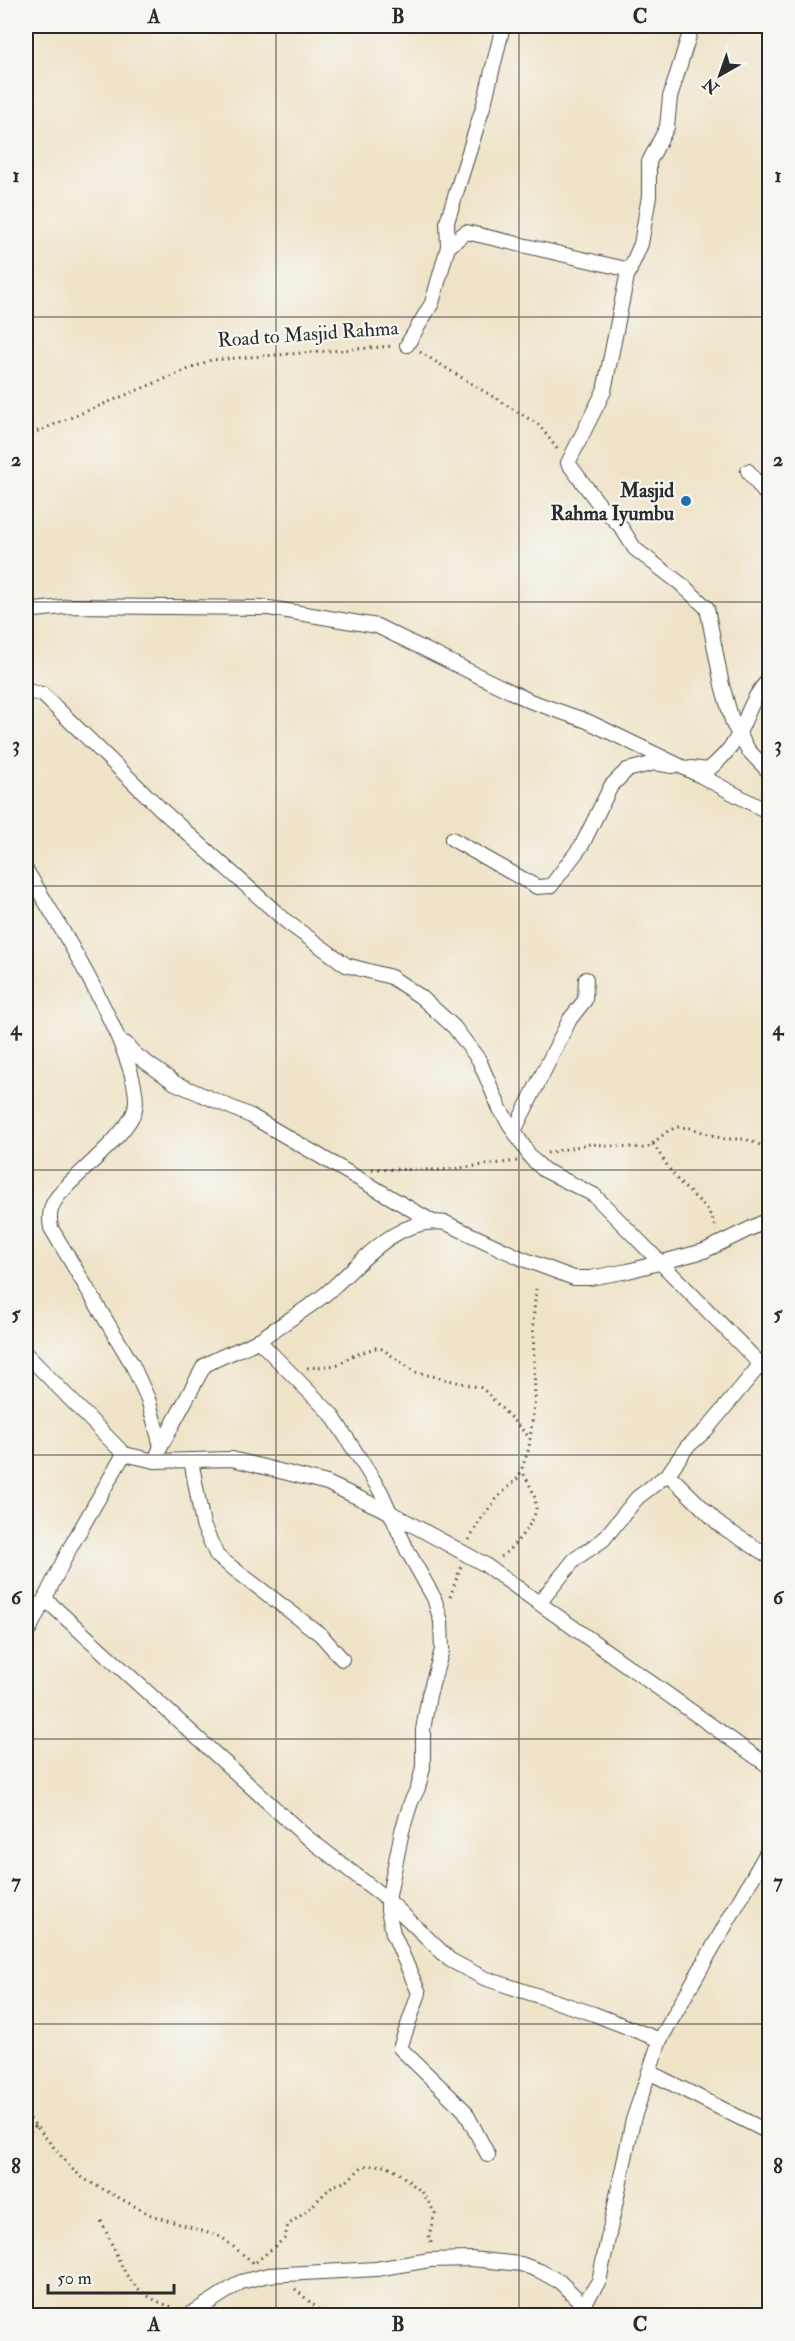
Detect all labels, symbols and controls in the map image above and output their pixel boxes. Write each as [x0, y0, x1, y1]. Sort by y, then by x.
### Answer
text: A [147, 4, 161, 29]
text: B [391, 4, 405, 29]
text: C [633, 4, 647, 29]
north arrow [690, 45, 750, 105]
text: N [699, 73, 724, 99]
text: 1 [12, 163, 20, 188]
text: 1 [774, 163, 782, 188]
street label: Road to Masjid Rahma [217, 315, 400, 353]
text: 2 [11, 447, 21, 472]
text: 2 [773, 447, 783, 472]
place label: Masjid Rahma Iyumbu [551, 478, 675, 527]
marker: Masjid Rahma Iyumbu [679, 494, 693, 508]
text: 3 [12, 732, 20, 757]
text: 3 [774, 732, 782, 757]
text: 4 [10, 1016, 23, 1041]
text: 4 [772, 1016, 785, 1041]
text: 5 [12, 1301, 22, 1326]
text: 5 [774, 1301, 784, 1326]
text: 6 [11, 1585, 23, 1610]
text: 6 [773, 1585, 785, 1610]
text: 7 [11, 1869, 21, 1894]
text: 7 [773, 1869, 783, 1894]
text: 8 [11, 2154, 21, 2179]
text: 8 [773, 2154, 783, 2179]
scale bar [48, 2257, 174, 2295]
text: 50 m [57, 2267, 92, 2290]
text: A [147, 2312, 161, 2337]
text: B [391, 2312, 405, 2337]
text: C [633, 2312, 647, 2337]

